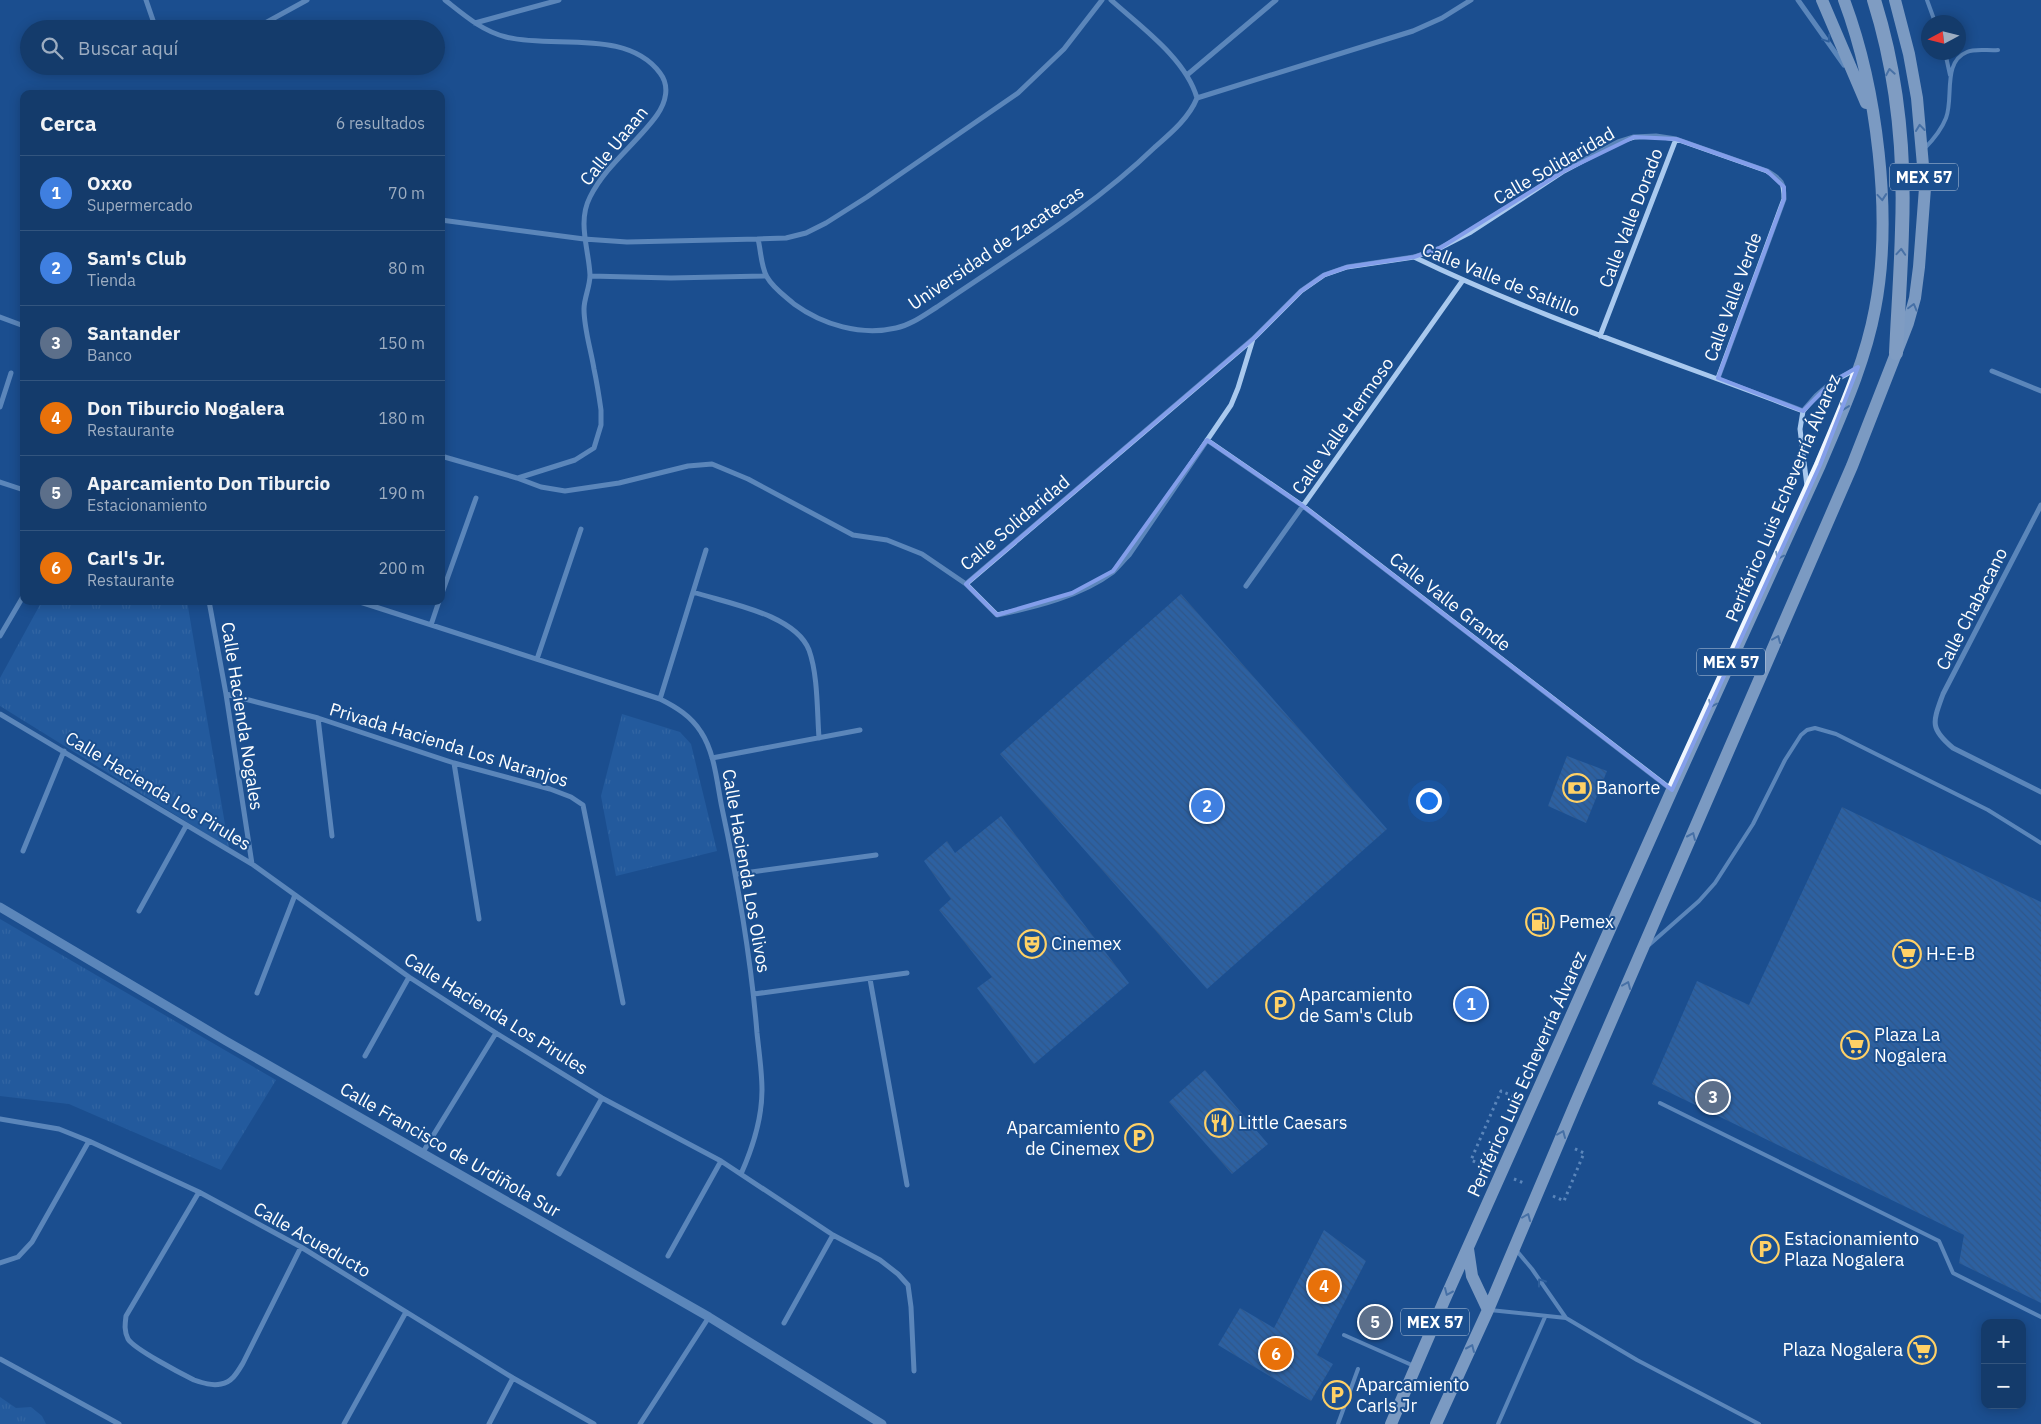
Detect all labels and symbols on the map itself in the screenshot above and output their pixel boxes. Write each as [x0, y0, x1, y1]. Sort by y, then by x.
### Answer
north arrow [1921, 15, 1966, 60]
one-way arrow [1821, 34, 1830, 43]
one-way arrow [1886, 68, 1896, 77]
street label: Calle Uaaan [575, 101, 653, 190]
street label: Calle Solidaridad [1489, 122, 1618, 210]
one-way arrow [1915, 124, 1926, 132]
street label: Calle Valle Dorado [1593, 145, 1668, 291]
road number: MEX 57 [1890, 163, 1958, 190]
street label: Universidad de Zacatecas [903, 180, 1088, 315]
one-way arrow [1876, 194, 1887, 202]
street label: Calle Valle Verde [1699, 229, 1767, 364]
street label: Calle Valle de Saltillo [1419, 237, 1584, 322]
one-way arrow [1896, 247, 1907, 255]
one-way arrow [1907, 303, 1917, 311]
street label: Calle Valle Hermoso [1287, 353, 1399, 499]
street label: Periférico Luis Echeverría Álvarez [1720, 370, 1845, 625]
one-way arrow [1840, 402, 1850, 411]
street label: Calle Solidaridad [955, 470, 1074, 575]
street label: Calle Chabacano [1931, 544, 2012, 674]
street label: Calle Valle Grande [1385, 547, 1516, 656]
one-way arrow [1775, 551, 1786, 560]
street label: Calle Hacienda Nogales [216, 620, 269, 812]
one-way arrow [1771, 635, 1782, 644]
road number: MEX 57 [1697, 649, 1765, 676]
street label: Privada Hacienda Los Naranjos [327, 697, 571, 792]
one-way arrow [1707, 699, 1718, 708]
street label: Calle Hacienda Los Pirules [61, 726, 255, 855]
street label: Calle Hacienda Los Olivos [717, 767, 776, 975]
bank icon: Banorte [1562, 773, 1592, 803]
place label: Banorte [1596, 776, 1661, 799]
pin: 2 [1191, 787, 1223, 825]
your location [1416, 788, 1442, 814]
one-way arrow [1685, 832, 1696, 841]
fuel station icon: Pemex [1525, 907, 1555, 937]
place label: Pemex [1559, 910, 1614, 933]
theatre icon: Cinemex [1017, 929, 1047, 959]
place label: Cinemex [1051, 932, 1121, 955]
supermarket icon: H-E-B [1892, 939, 1922, 969]
place label: H-E-B [1926, 942, 1975, 965]
street label: Calle Hacienda Los Pirules [400, 947, 593, 1080]
street label: Periférico Luis Echeverría Álvarez [1462, 947, 1591, 1200]
one-way arrow [1620, 981, 1631, 990]
place label: Aparcamiento de Sam's Club [1299, 983, 1413, 1027]
pin: 1 [1455, 985, 1487, 1023]
parking icon: Aparcamiento de Sam's Club [1265, 990, 1295, 1020]
place label: Plaza La Nogalera [1874, 1023, 1947, 1067]
supermarket icon: Plaza La Nogalera [1840, 1030, 1870, 1060]
street label: Calle Francisco de Urdiñola Sur [336, 1077, 565, 1222]
pin: 3 [1697, 1078, 1729, 1116]
restaurant icon: Little Caesars [1204, 1108, 1234, 1138]
place label: Little Caesars [1238, 1111, 1347, 1134]
place label: Aparcamiento de Cinemex [1007, 1116, 1120, 1160]
parking icon: Aparcamiento de Cinemex [1124, 1123, 1154, 1153]
one-way arrow [1556, 1130, 1567, 1139]
street label: Calle Acueducto [250, 1197, 375, 1282]
one-way arrow [1521, 1213, 1532, 1222]
place label: Estacionamiento Plaza Nogalera [1784, 1227, 1919, 1271]
parking icon: Estacionamiento Plaza Nogalera [1750, 1234, 1780, 1264]
pin: 4 [1308, 1267, 1340, 1305]
one-way arrow [1538, 1279, 1548, 1288]
one-way arrow [1444, 1287, 1455, 1296]
pin: 5 [1359, 1303, 1391, 1341]
road number: MEX 57 [1401, 1308, 1469, 1335]
pin: 6 [1260, 1335, 1292, 1373]
supermarket icon: Plaza Nogalera [1907, 1335, 1937, 1365]
place label: Plaza Nogalera [1783, 1338, 1903, 1361]
one-way arrow [1464, 1344, 1475, 1353]
place label: Aparcamiento Carls Jr [1356, 1373, 1469, 1417]
parking icon: Aparcamiento Carls Jr [1322, 1380, 1352, 1410]

